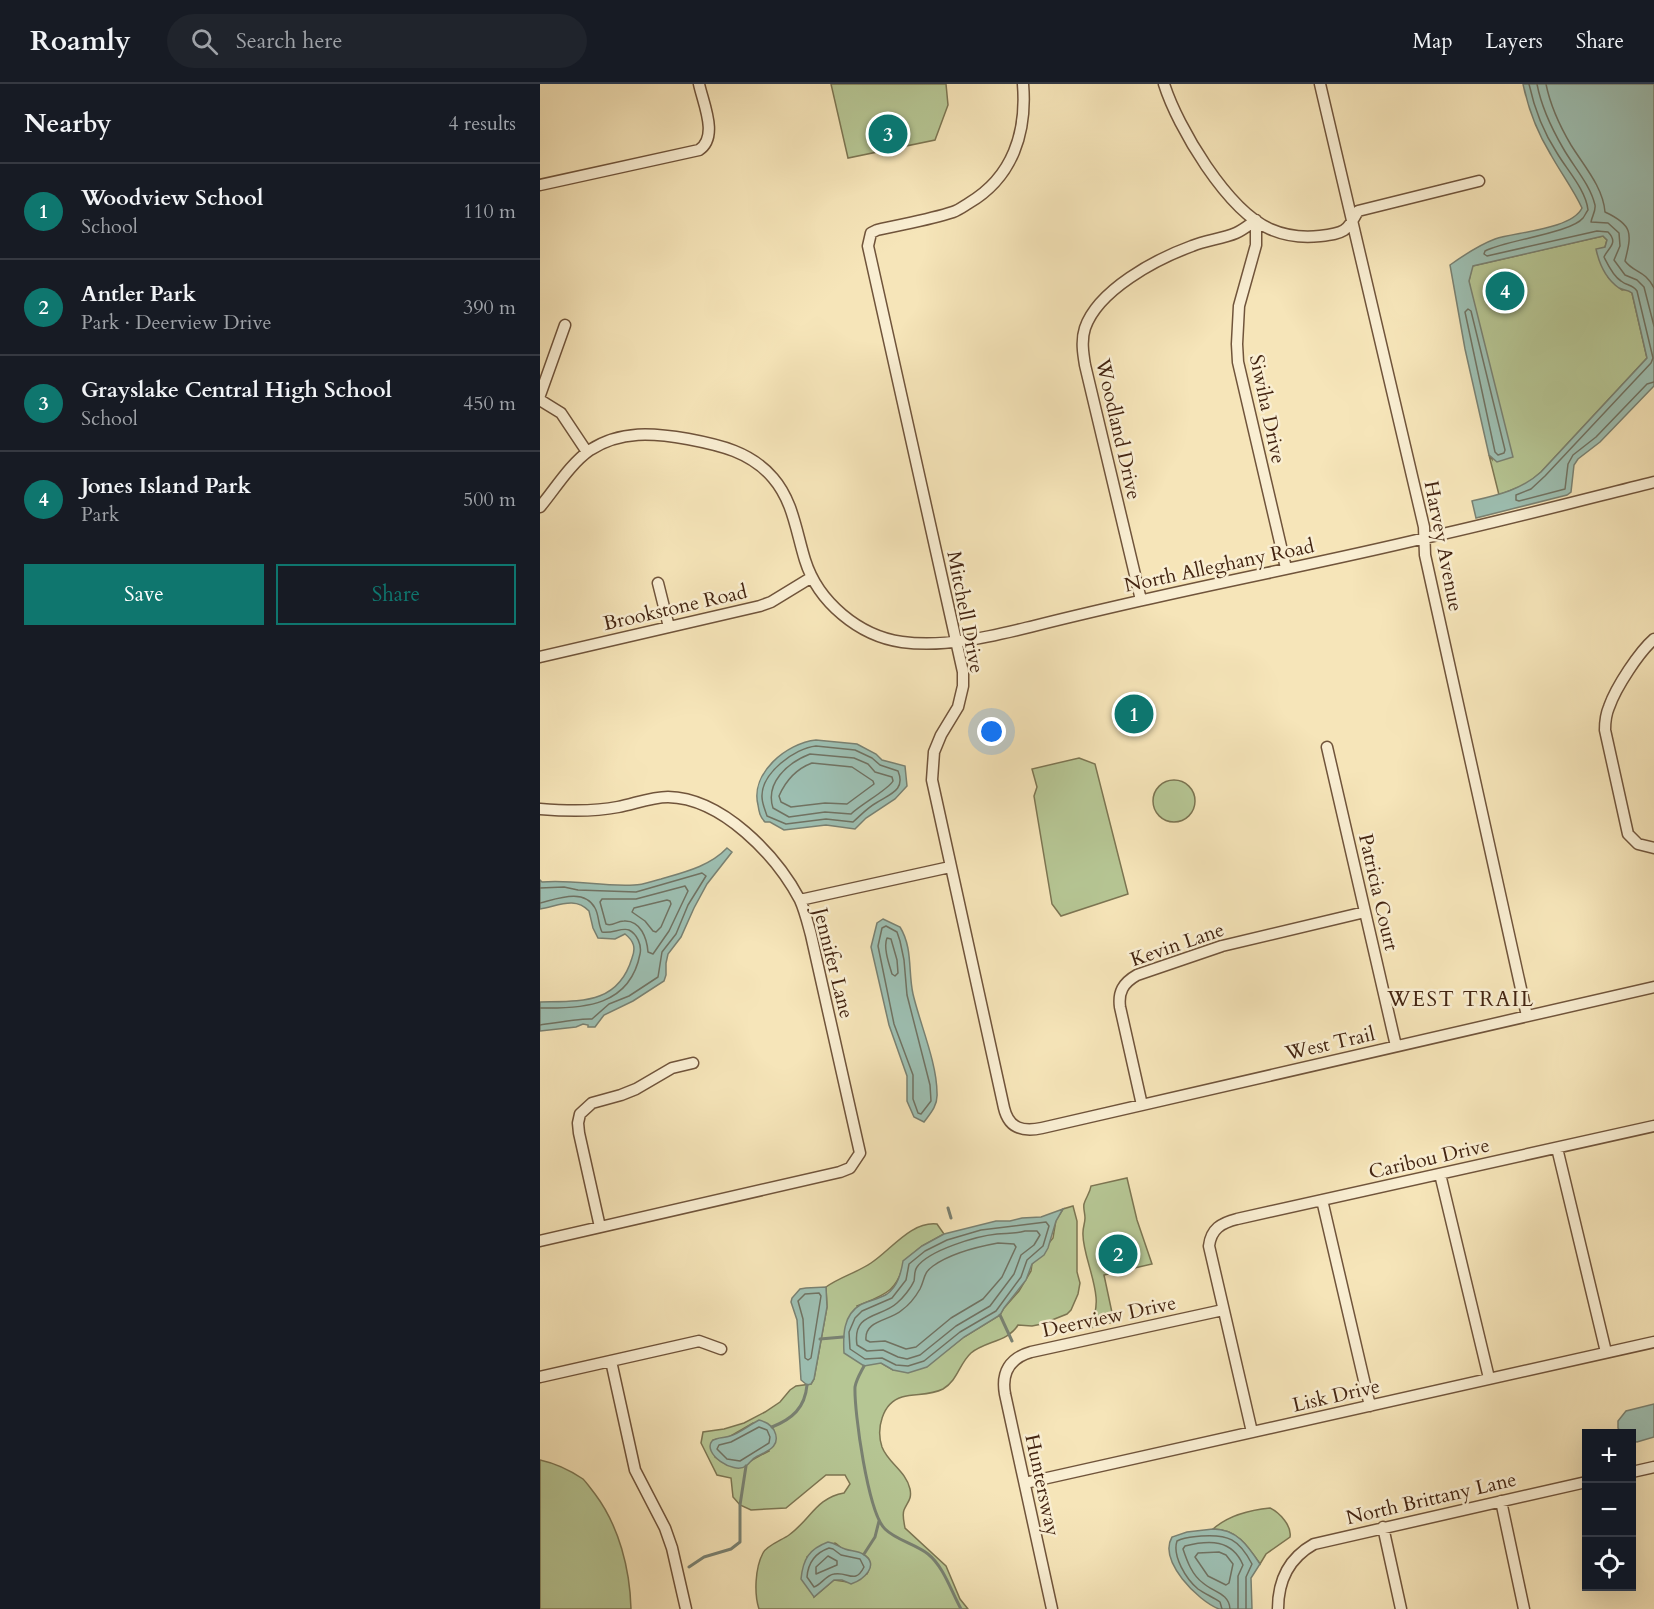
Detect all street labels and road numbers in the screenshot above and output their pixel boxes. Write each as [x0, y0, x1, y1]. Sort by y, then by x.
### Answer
street label: Siwiha Drive [1243, 352, 1292, 466]
street label: Woodland Drive [1089, 355, 1148, 502]
street label: Harvey Avenue [1418, 478, 1469, 614]
street label: North Alleghany Road [1122, 532, 1317, 599]
street label: Mitchell Drive [940, 549, 991, 675]
street label: Brookstone Road [601, 578, 750, 637]
street label: Patricia Court [1352, 831, 1405, 954]
street label: Jennifer Lane [806, 902, 860, 1021]
street label: Kevin Lane [1127, 916, 1228, 973]
street label: West Trail [1282, 1020, 1377, 1067]
street label: Caribou Drive [1366, 1131, 1492, 1185]
street label: Deerview Drive [1040, 1289, 1179, 1344]
street label: Lisk Drive [1290, 1372, 1382, 1419]
street label: Huntersway [1019, 1432, 1067, 1539]
street label: North Brittany Lane [1343, 1466, 1519, 1531]

